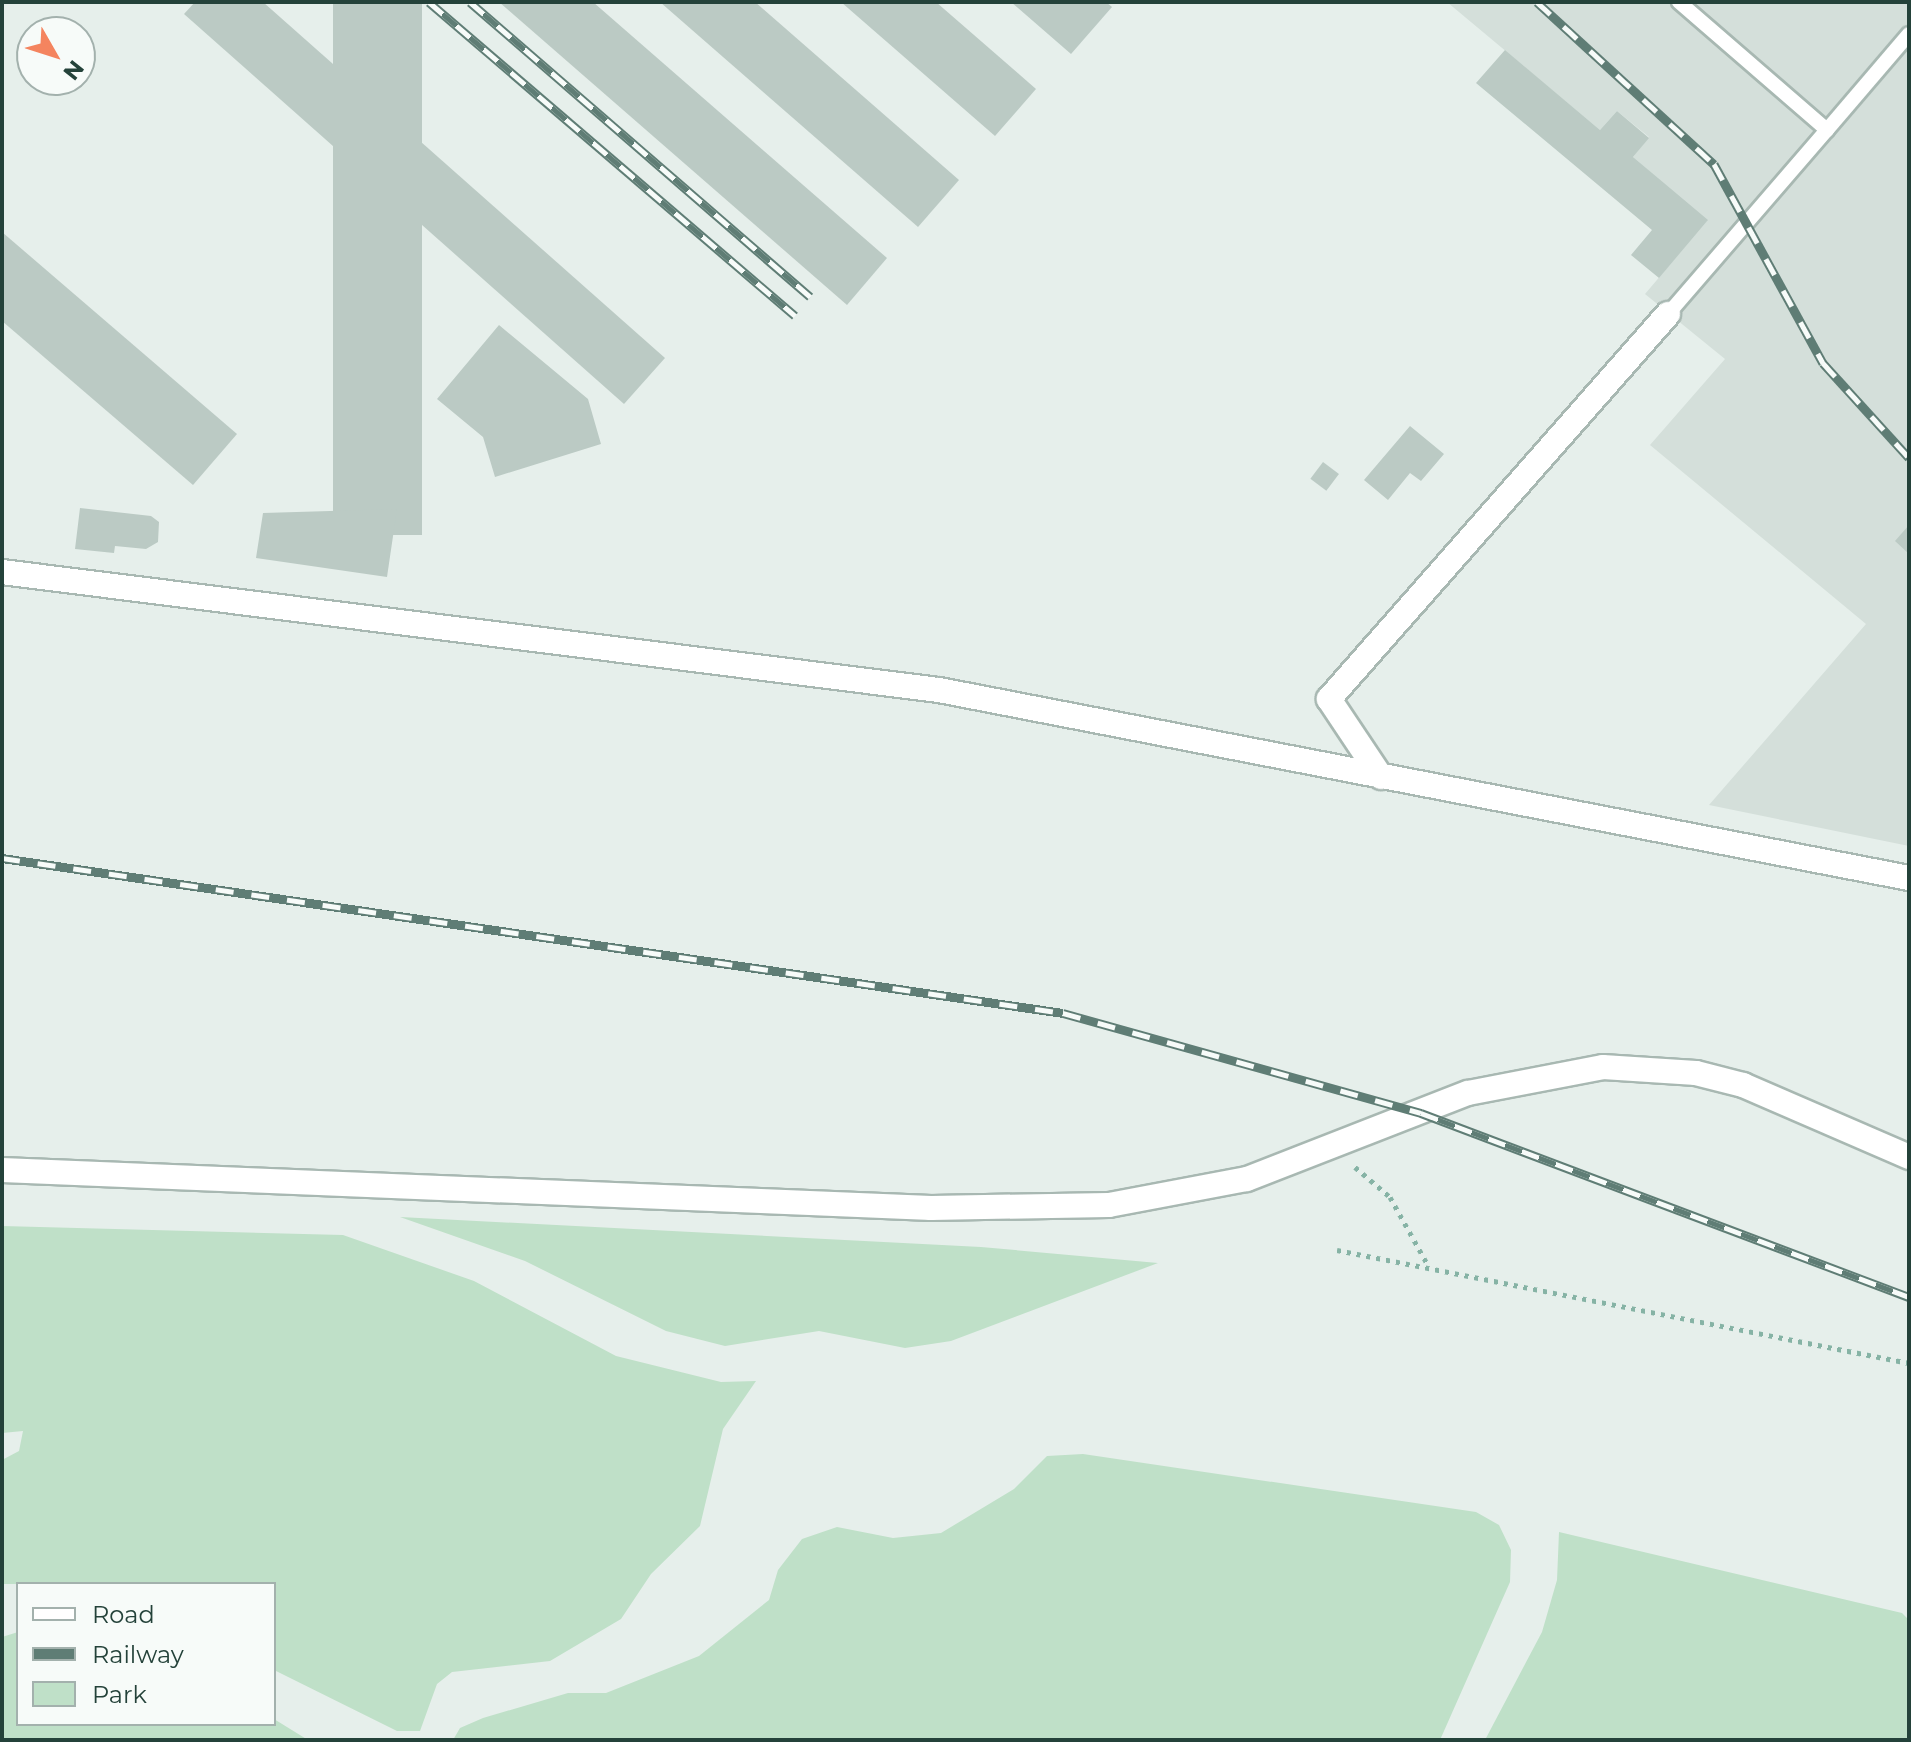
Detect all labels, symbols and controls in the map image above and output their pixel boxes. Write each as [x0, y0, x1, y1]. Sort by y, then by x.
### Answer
north arrow [16, 16, 96, 96]
text: N [57, 55, 90, 86]
legend [16, 1582, 276, 1726]
text: Road [92, 1600, 155, 1629]
text: Railway [92, 1640, 184, 1669]
text: Park [92, 1680, 147, 1709]

